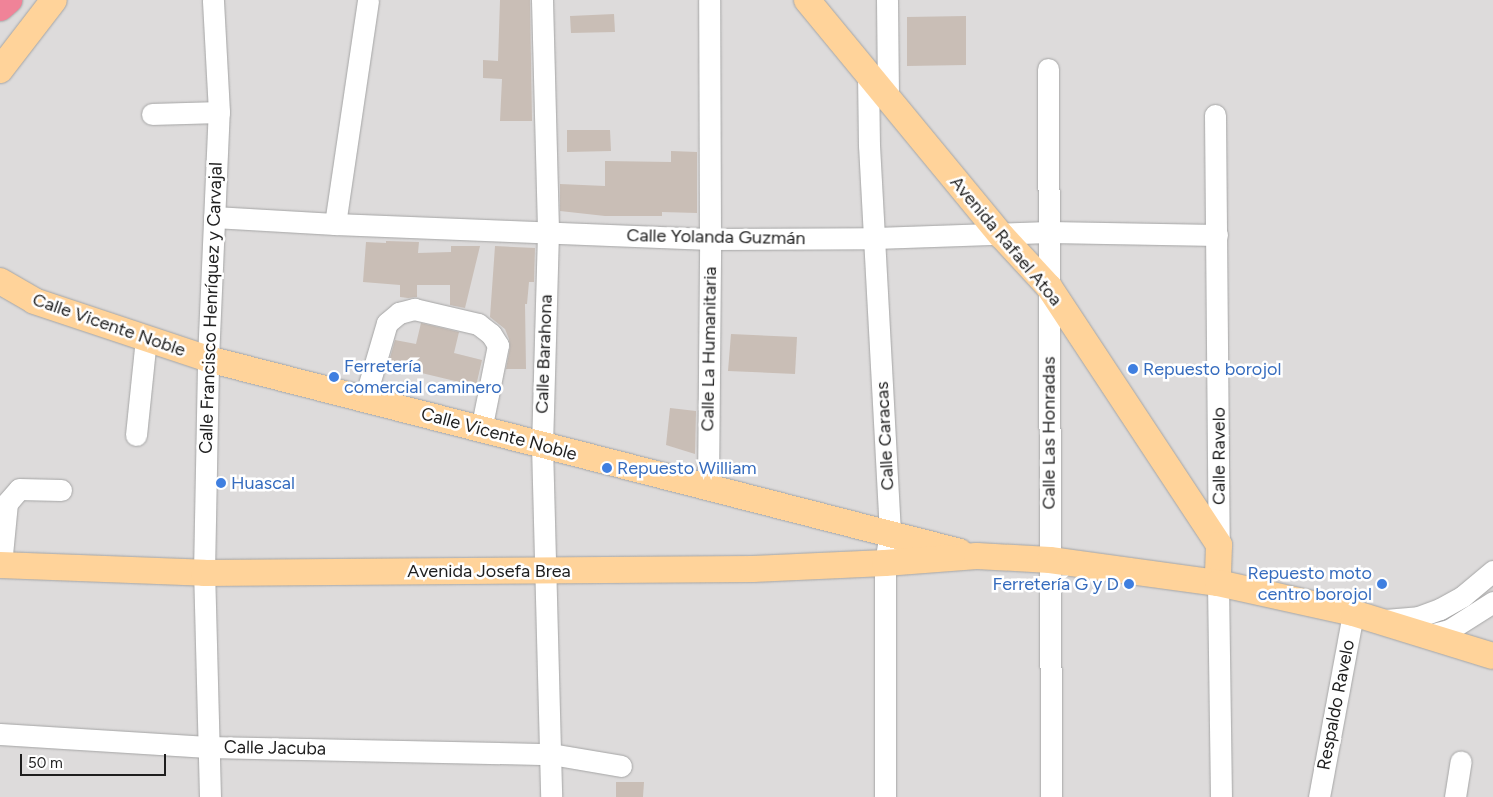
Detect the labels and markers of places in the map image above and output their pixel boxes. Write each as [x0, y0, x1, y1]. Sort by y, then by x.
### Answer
place label: Ferretería comercial caminero [344, 356, 502, 398]
place label: Repuesto borojol [1143, 358, 1281, 380]
marker: Repuesto borojol [1127, 363, 1139, 375]
marker: Ferretería comercial caminero [328, 371, 340, 383]
place label: Repuesto William [617, 457, 757, 479]
marker: Repuesto William [601, 462, 613, 474]
place label: Huascal [231, 472, 295, 494]
marker: Huascal [215, 477, 227, 489]
place label: Repuesto moto centro borojol [1247, 563, 1372, 606]
place label: Ferretería G y D [993, 573, 1119, 595]
marker: Ferretería G y D [1123, 578, 1135, 590]
marker: Repuesto moto centro borojol [1376, 578, 1388, 590]

